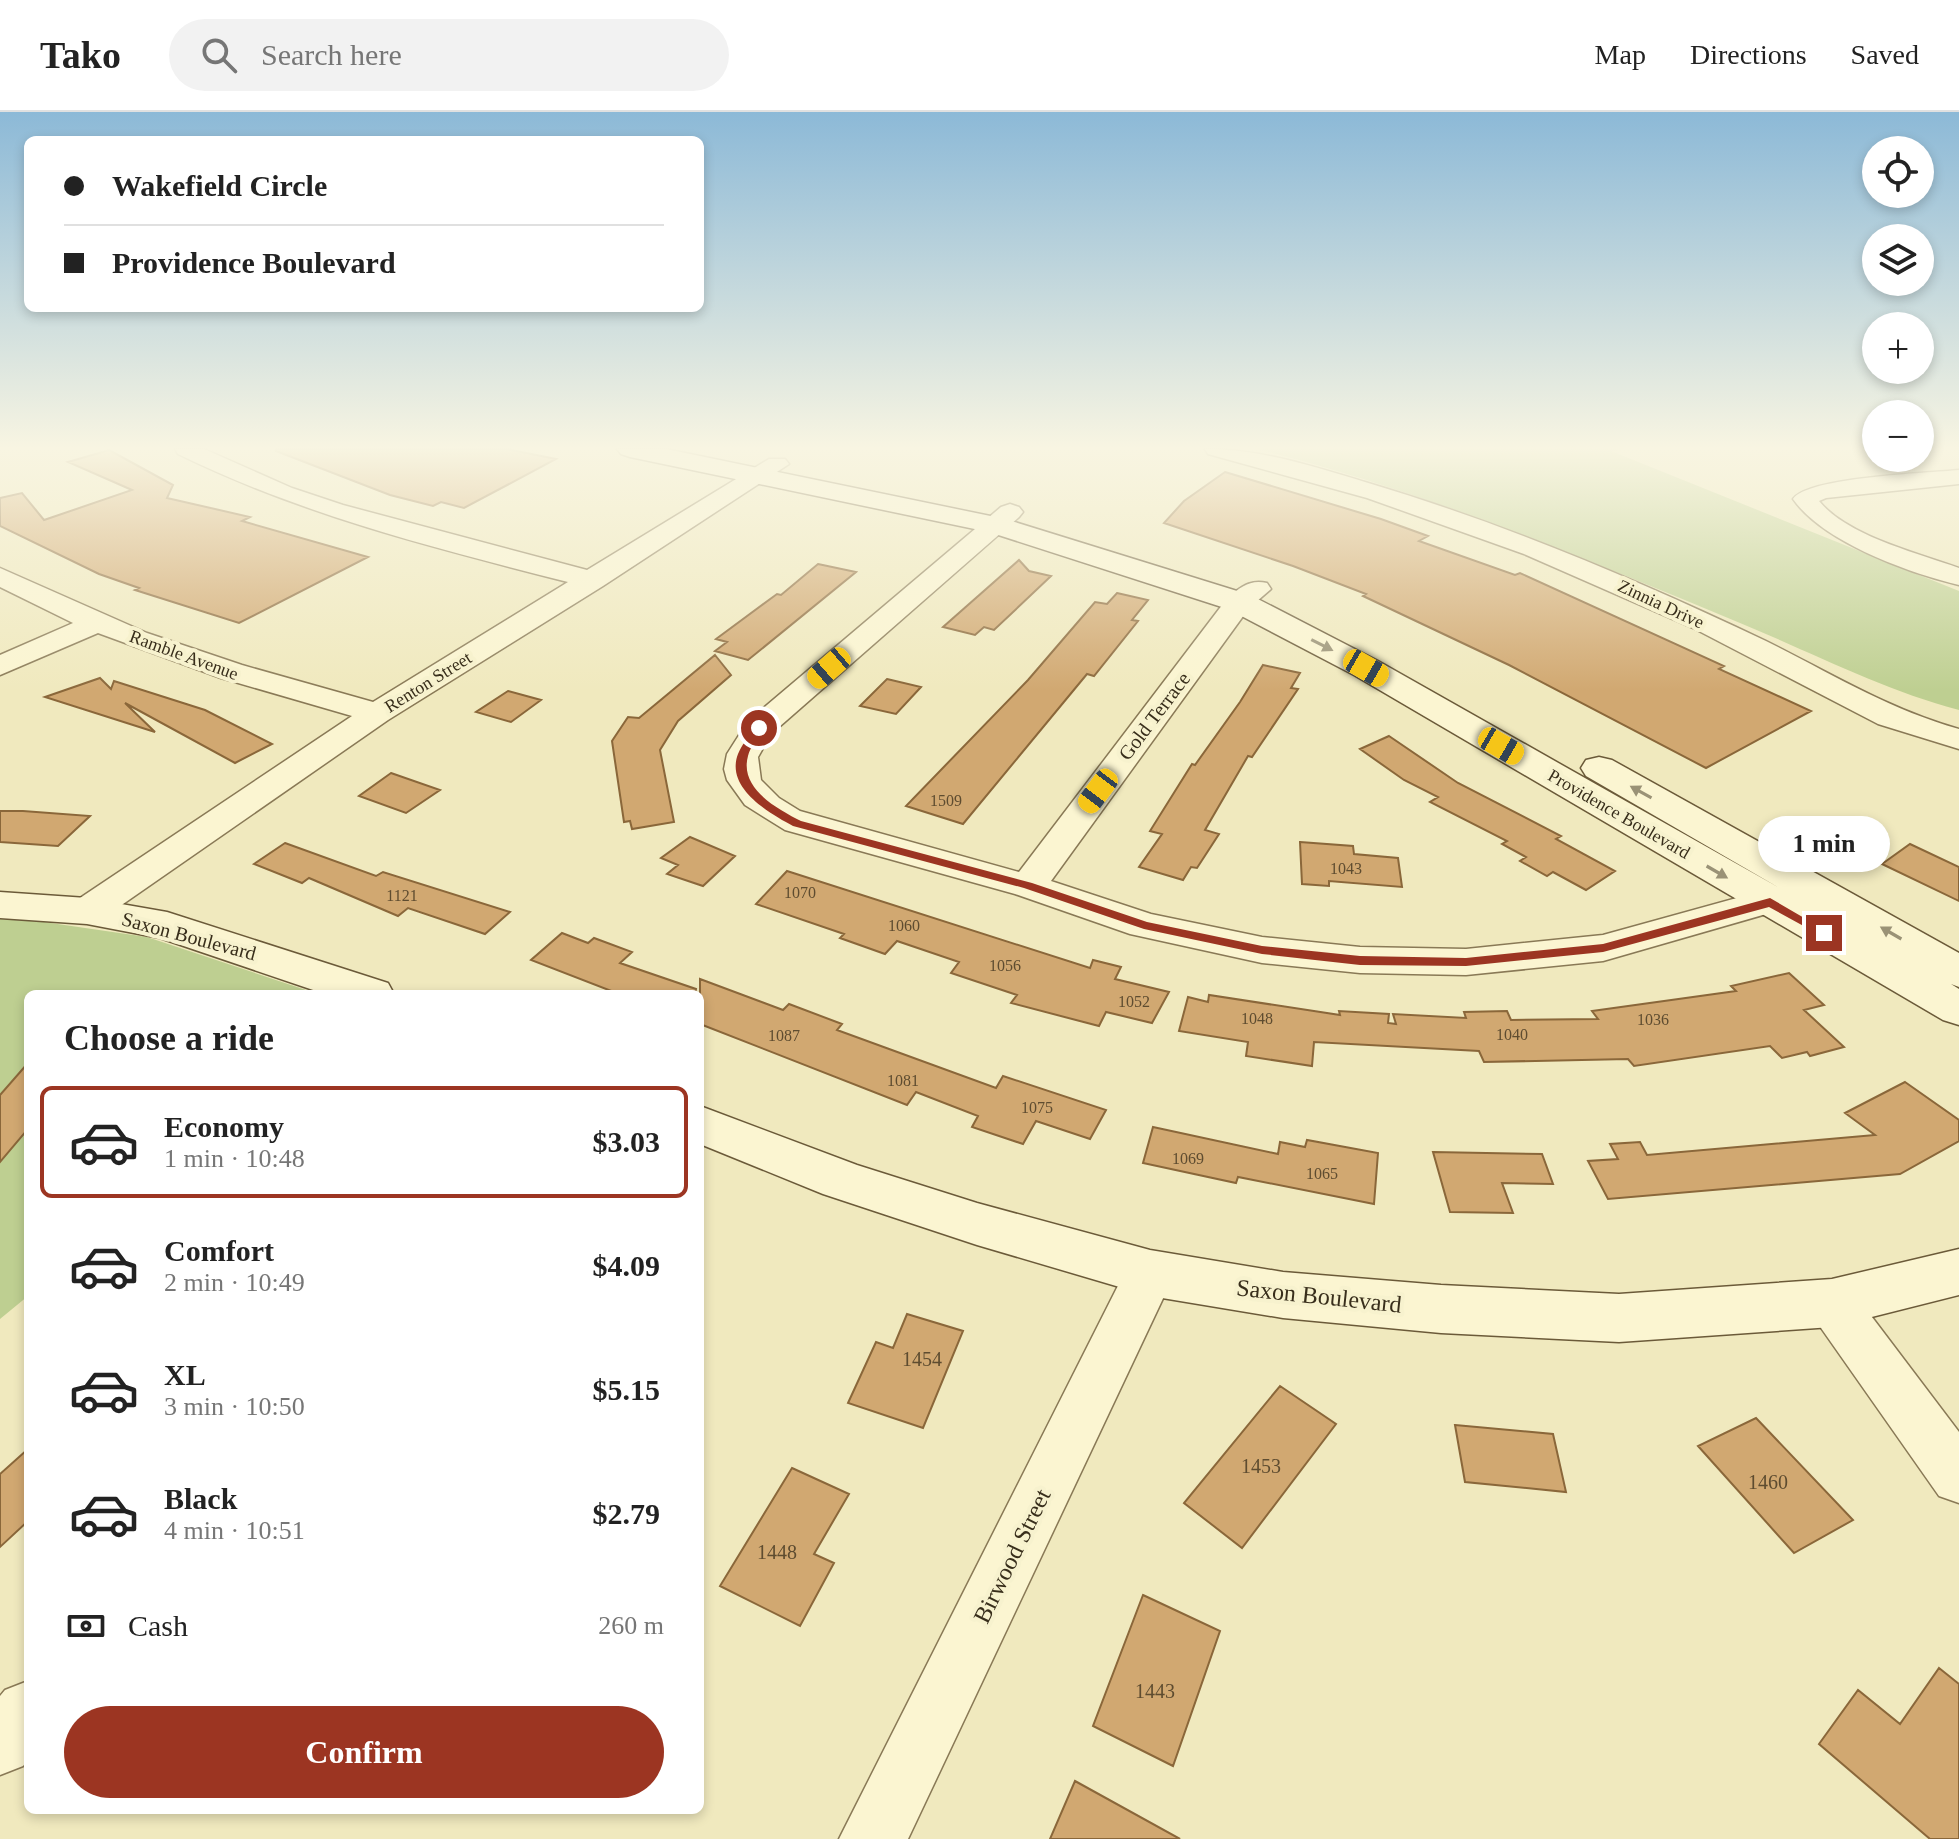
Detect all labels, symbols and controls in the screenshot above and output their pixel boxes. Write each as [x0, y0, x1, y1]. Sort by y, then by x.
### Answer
search box [169, 19, 729, 91]
icon: search [197, 33, 241, 77]
text: Tako [40, 34, 121, 76]
text: Search here [261, 38, 402, 71]
text: Map [1595, 39, 1646, 70]
text: Directions [1690, 39, 1807, 70]
text: Saved [1851, 39, 1919, 70]
map controls [1862, 136, 1934, 472]
button: locate [1862, 136, 1934, 208]
text: Wakefield Circle [112, 169, 327, 202]
button: layers [1862, 224, 1934, 296]
text: Providence Boulevard [112, 246, 396, 279]
button: + [1862, 312, 1934, 384]
button: − [1862, 400, 1934, 472]
street label: Zinnia Drive [1615, 575, 1707, 633]
street label: Ramble Avenue [127, 626, 241, 684]
one-way arrow [1310, 639, 1333, 652]
car [803, 643, 855, 693]
car [1339, 646, 1393, 690]
street label: Renton Street [381, 647, 475, 717]
street label: Gold Terrace [1114, 668, 1194, 764]
route start [741, 710, 777, 746]
car [1474, 724, 1528, 768]
car [1074, 765, 1122, 817]
street label: Providence Boulevard [1545, 765, 1693, 863]
one-way arrow [1629, 785, 1652, 799]
house number: 1509 [930, 792, 962, 809]
callout: 1 min [1758, 817, 1890, 873]
text: 1 min [1793, 829, 1855, 858]
house number: 1043 [1330, 860, 1362, 877]
one-way arrow [1706, 865, 1729, 879]
house number: 1070 [784, 884, 816, 901]
house number: 1121 [386, 887, 418, 904]
street label: Saxon Boulevard [119, 907, 259, 965]
route end [1806, 915, 1842, 951]
house number: 1060 [888, 917, 920, 934]
one-way arrow [1880, 926, 1903, 940]
house number: 1056 [989, 957, 1021, 974]
house number: 1052 [1118, 993, 1150, 1010]
house number: 1048 [1241, 1010, 1273, 1027]
house number: 1036 [1637, 1011, 1669, 1028]
text: Choose a ride [64, 1018, 274, 1058]
house number: 1040 [1496, 1026, 1528, 1043]
house number: 1087 [768, 1027, 800, 1044]
house number: 1081 [887, 1072, 919, 1089]
house number: 1075 [1021, 1099, 1053, 1116]
icon: car [68, 1106, 140, 1178]
text: Economy [164, 1110, 284, 1143]
text: $3.03 [593, 1125, 660, 1158]
text: 1 min · 10:48 [164, 1144, 305, 1173]
house number: 1069 [1172, 1150, 1204, 1167]
house number: 1065 [1306, 1165, 1338, 1182]
icon: car [68, 1230, 140, 1302]
text: Comfort [164, 1234, 274, 1267]
text: $4.09 [593, 1249, 660, 1282]
text: 2 min · 10:49 [164, 1268, 305, 1297]
street label: Saxon Boulevard [1235, 1274, 1403, 1318]
house number: 1454 [902, 1348, 942, 1370]
icon: car [68, 1354, 140, 1426]
text: XL [164, 1358, 206, 1391]
text: $5.15 [593, 1373, 660, 1406]
text: 3 min · 10:50 [164, 1392, 305, 1421]
house number: 1453 [1241, 1455, 1281, 1477]
house number: 1460 [1748, 1471, 1788, 1493]
icon: car [68, 1478, 140, 1550]
text: Black [164, 1482, 237, 1515]
street label: Birwood Street [968, 1484, 1056, 1627]
text: $2.79 [593, 1497, 660, 1530]
text: 4 min · 10:51 [164, 1516, 305, 1545]
house number: 1448 [757, 1541, 797, 1563]
icon: cash [64, 1604, 108, 1648]
text: Cash [128, 1609, 188, 1642]
text: 260 m [598, 1611, 664, 1640]
house number: 1443 [1135, 1680, 1175, 1702]
button: Confirm [64, 1706, 664, 1798]

